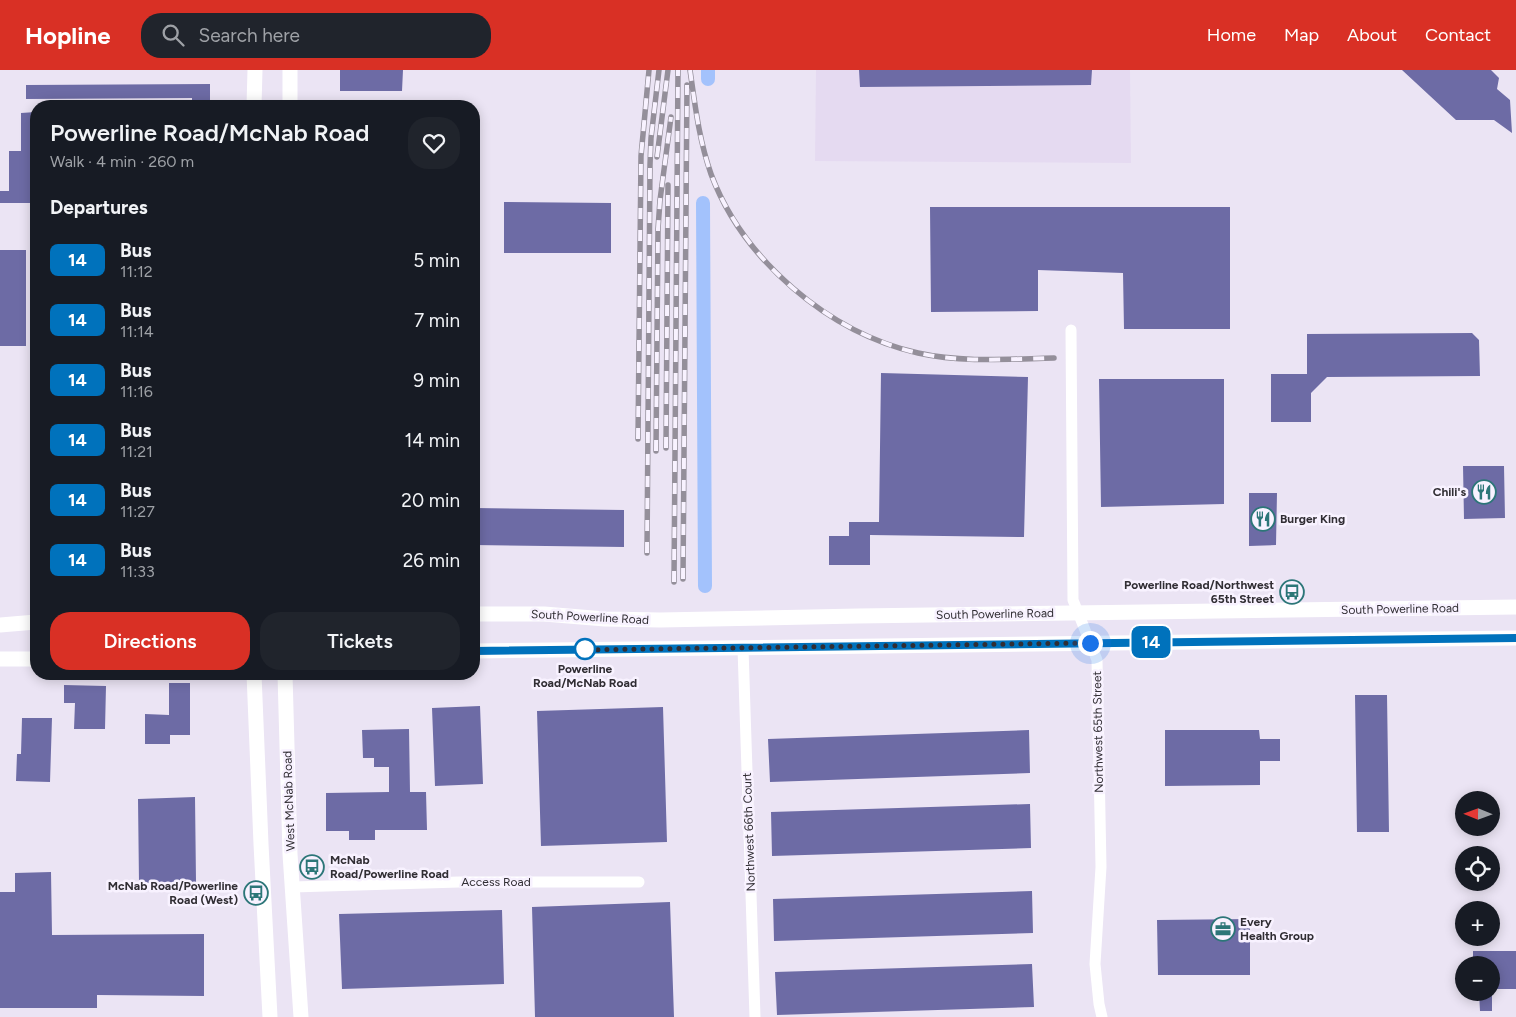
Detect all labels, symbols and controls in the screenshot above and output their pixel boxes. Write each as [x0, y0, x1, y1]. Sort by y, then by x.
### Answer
search box [141, 13, 491, 58]
text: Hopline [25, 21, 111, 50]
icon: search [159, 21, 187, 49]
text: Search here [199, 24, 300, 47]
text: Home [1207, 24, 1256, 46]
text: Map [1284, 24, 1319, 46]
text: About [1347, 24, 1397, 46]
text: Contact [1425, 24, 1491, 46]
button: heart [408, 117, 460, 169]
text: Powerline Road/McNab Road [50, 118, 370, 147]
text: Walk · 4 min · 260 m [50, 152, 194, 171]
text: Departures [50, 196, 148, 219]
text: Bus [120, 239, 151, 262]
text: 14 [68, 249, 87, 271]
text: 5 min [413, 249, 460, 272]
text: 11:12 [120, 262, 153, 281]
text: Bus [120, 299, 151, 322]
text: 14 [68, 309, 87, 331]
text: 7 min [414, 309, 460, 332]
text: 11:14 [120, 322, 154, 341]
text: Bus [120, 359, 151, 382]
text: 14 [68, 369, 87, 391]
text: 9 min [413, 369, 460, 392]
text: 11:16 [120, 382, 153, 401]
text: Bus [120, 419, 151, 442]
text: 14 [68, 429, 87, 451]
text: 14 min [404, 429, 460, 452]
text: 11:21 [120, 442, 153, 461]
text: Bus [120, 479, 151, 502]
restaurant icon: Chili's [1471, 479, 1497, 505]
place label: Chili's [1433, 485, 1466, 499]
text: 14 [68, 489, 87, 511]
text: 20 min [401, 489, 460, 512]
text: 11:27 [120, 502, 155, 521]
restaurant icon: Burger King [1250, 506, 1276, 532]
place label: Burger King [1280, 512, 1345, 526]
text: Bus [120, 539, 151, 562]
text: 14 [68, 549, 87, 571]
text: 26 min [403, 549, 460, 572]
text: 11:33 [120, 562, 155, 581]
place label: Powerline Road/Northwest 65th Street [1124, 578, 1274, 606]
bus stop icon: Powerline Road/Northwest 65th Street [1279, 579, 1305, 605]
street label: South Powerline Road [1341, 601, 1459, 617]
street label: South Powerline Road [936, 606, 1054, 622]
street label: South Powerline Road [531, 607, 649, 627]
button: Directions [50, 612, 250, 670]
button: Tickets [260, 612, 460, 670]
line badge: 14 [1128, 626, 1174, 658]
your location [1078, 631, 1103, 656]
text: 14 [1142, 631, 1161, 653]
marker: Powerline Road/McNab Road [574, 638, 596, 660]
place label: Powerline Road/McNab Road [533, 662, 637, 690]
street label: Northwest 65th Street [1090, 671, 1106, 793]
street label: West McNab Road [280, 751, 298, 851]
street label: Northwest 66th Court [740, 772, 758, 892]
north arrow [1455, 791, 1500, 836]
map controls [1455, 791, 1500, 1001]
button: locate [1455, 846, 1500, 891]
place label: McNab Road/Powerline Road [330, 853, 449, 881]
bus stop icon: McNab Road/Powerline Road [299, 854, 325, 880]
street label: Access Road [461, 875, 531, 889]
place label: McNab Road/Powerline Road (West) [108, 879, 238, 907]
bus stop icon: McNab Road/Powerline Road (West) [243, 880, 269, 906]
button: + [1455, 901, 1500, 946]
place label: Every Health Group [1240, 915, 1314, 943]
office icon: Every Health Group [1210, 916, 1236, 942]
button: − [1455, 956, 1500, 1001]

